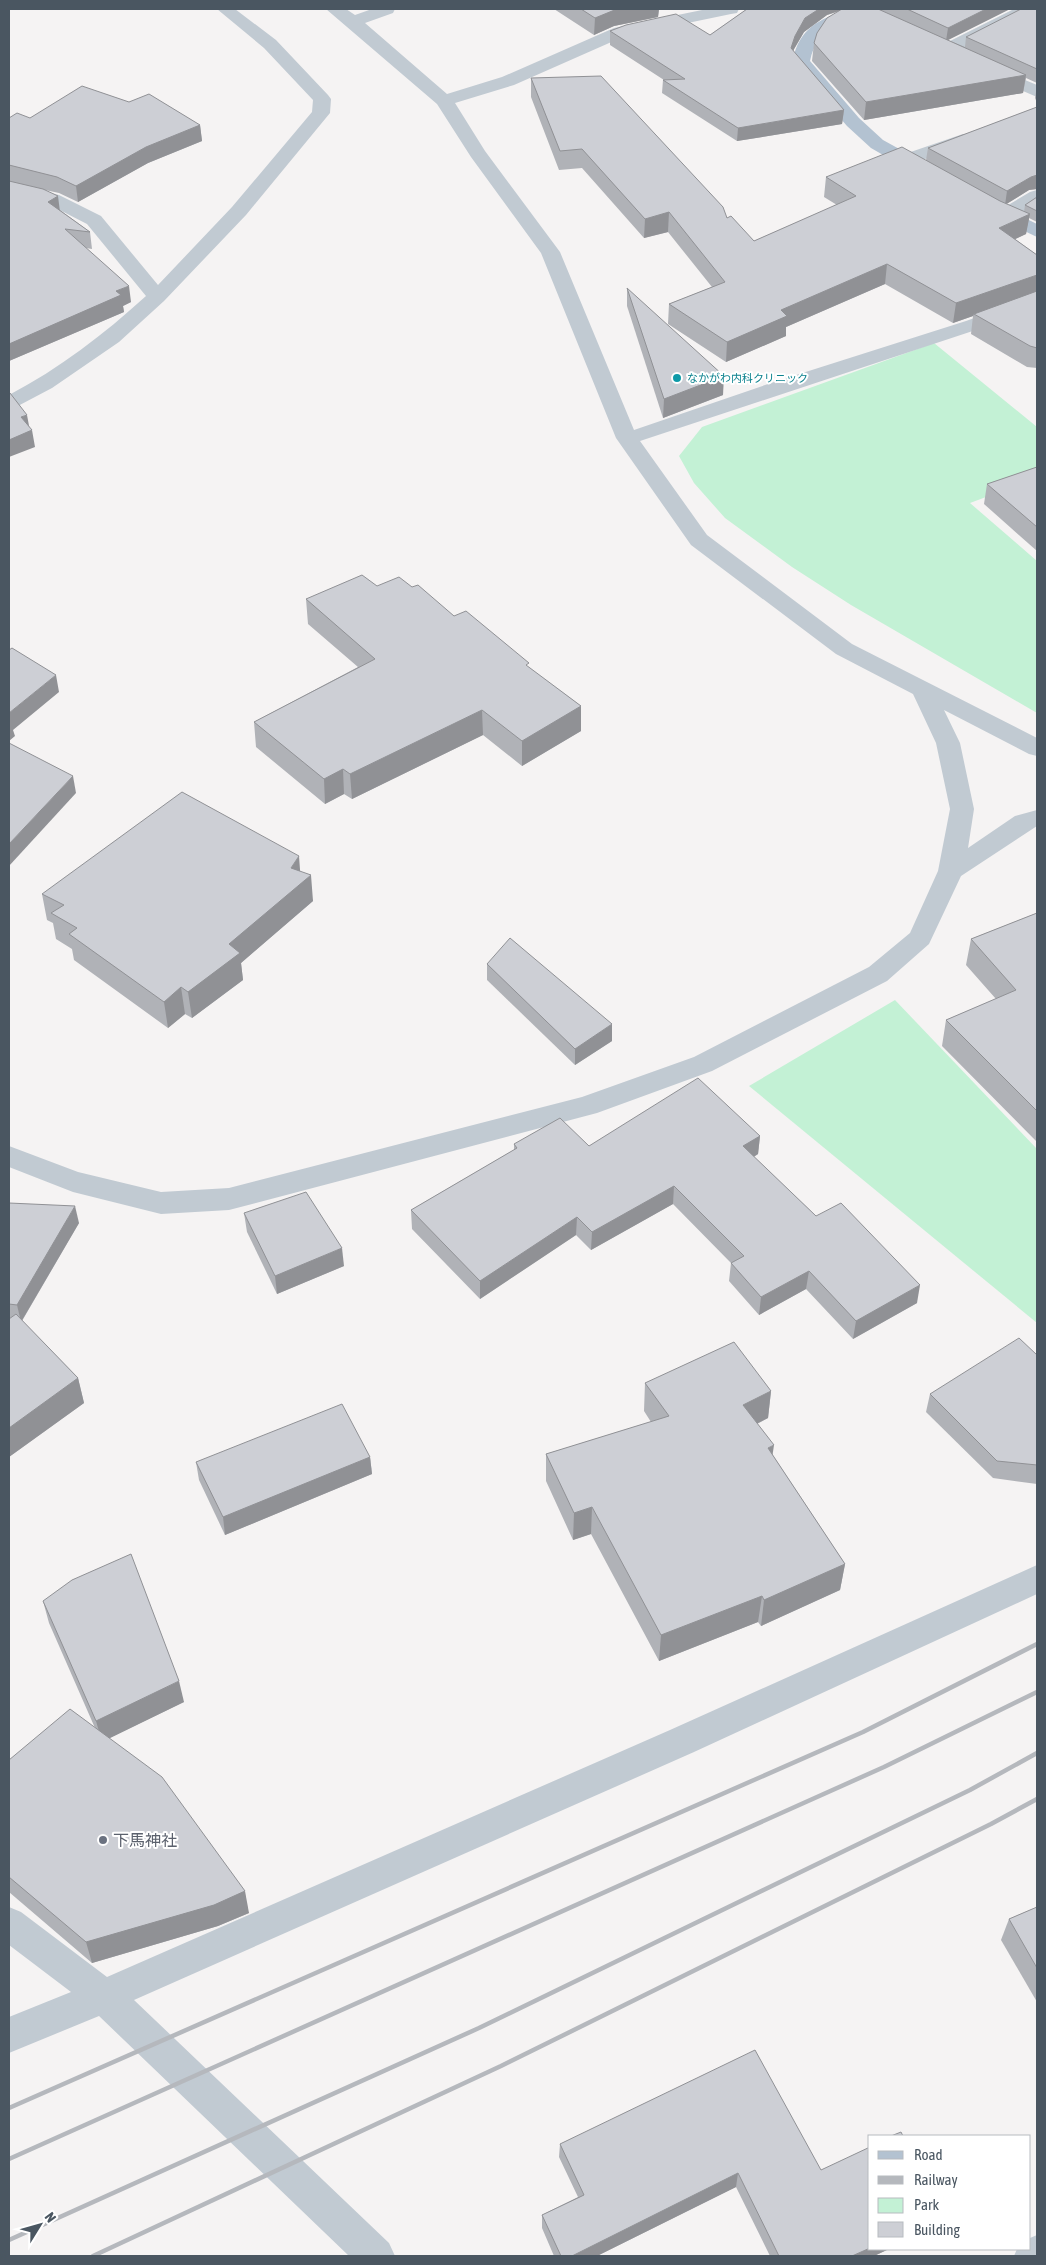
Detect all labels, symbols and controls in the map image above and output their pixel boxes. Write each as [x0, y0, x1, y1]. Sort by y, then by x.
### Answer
marker: なかがわ内科クリニック [671, 372, 683, 384]
place label: なかがわ内科クリニック [687, 372, 808, 384]
place label: 下馬神社 [113, 1831, 177, 1849]
marker: 下馬神社 [97, 1834, 109, 1846]
legend [868, 2135, 1031, 2250]
text: Road [914, 2146, 943, 2163]
text: Railway [914, 2171, 958, 2188]
text: Park [914, 2196, 939, 2213]
north arrow [15, 2200, 65, 2250]
text: N [42, 2209, 59, 2225]
text: Building [914, 2221, 960, 2238]

